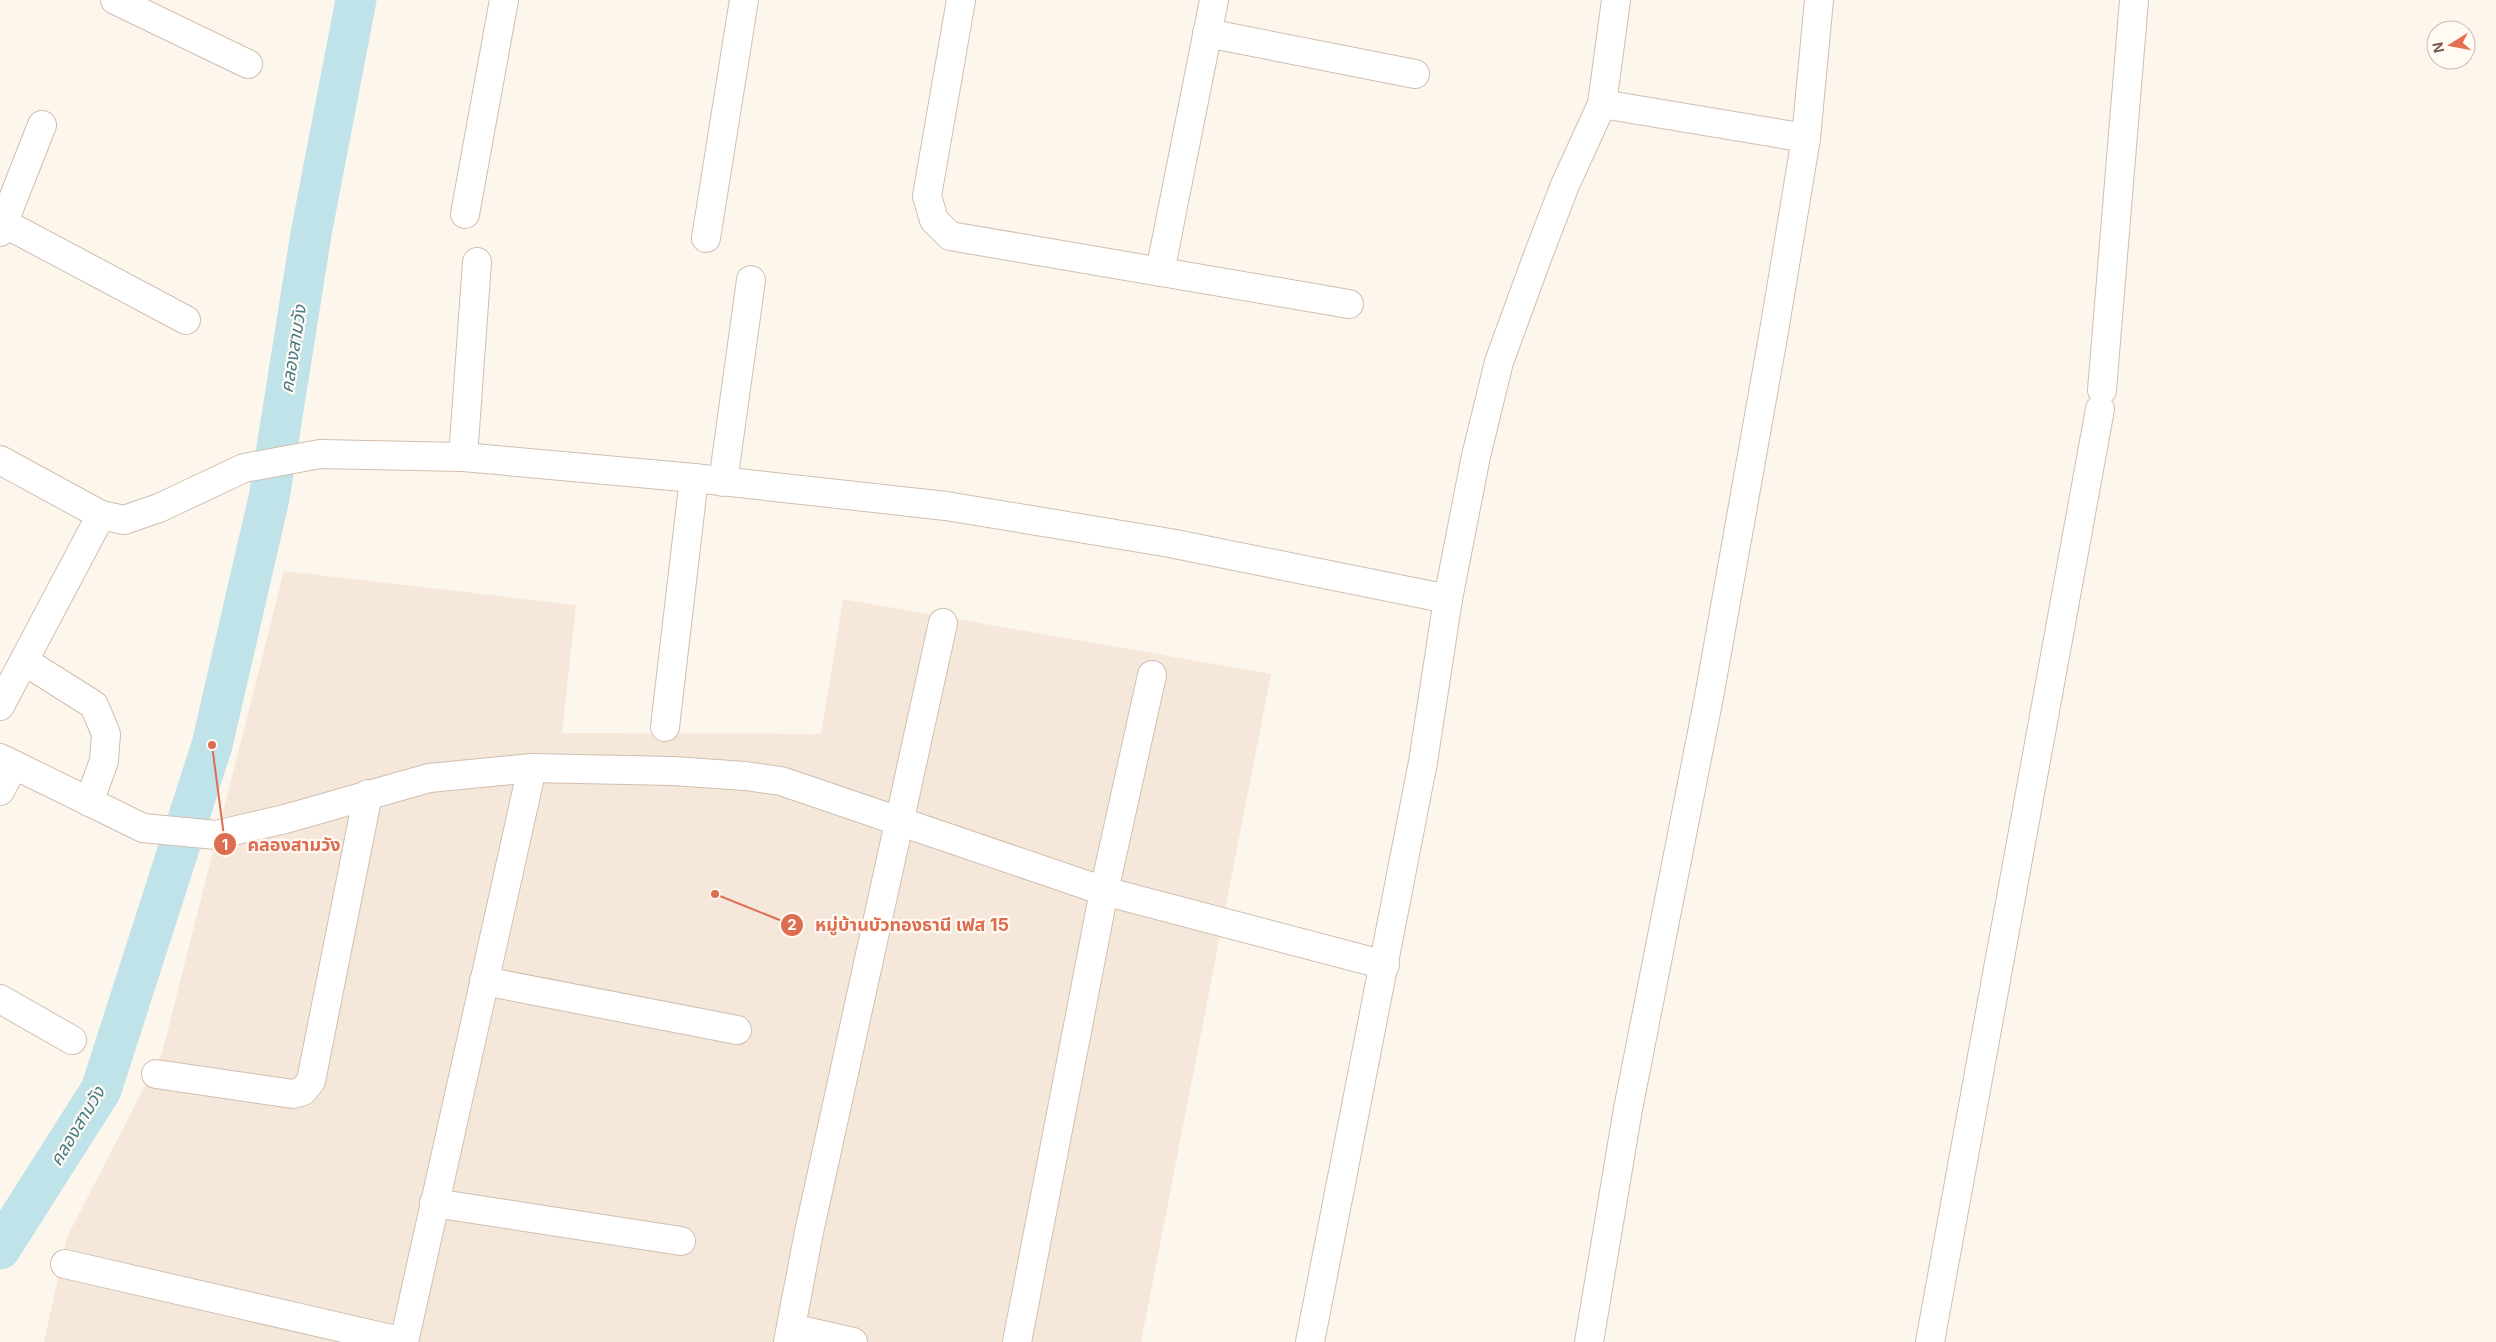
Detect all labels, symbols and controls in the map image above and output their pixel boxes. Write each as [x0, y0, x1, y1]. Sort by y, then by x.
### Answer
north arrow [2426, 20, 2476, 70]
text: N [2428, 41, 2447, 54]
water label: คลองสามวัง [276, 302, 311, 394]
callout: คลองสามวัง [212, 828, 350, 861]
text: คลองสามวัง [247, 834, 341, 855]
text: 1 [222, 835, 228, 854]
callout: หมู่บ้านบัวทองธานี เฟส 15 [780, 908, 1019, 941]
text: หมู่บ้านบัวทองธานี เฟส 15 [815, 914, 1009, 936]
text: 2 [787, 915, 797, 934]
water label: คลองสามวัง [45, 1082, 109, 1169]

